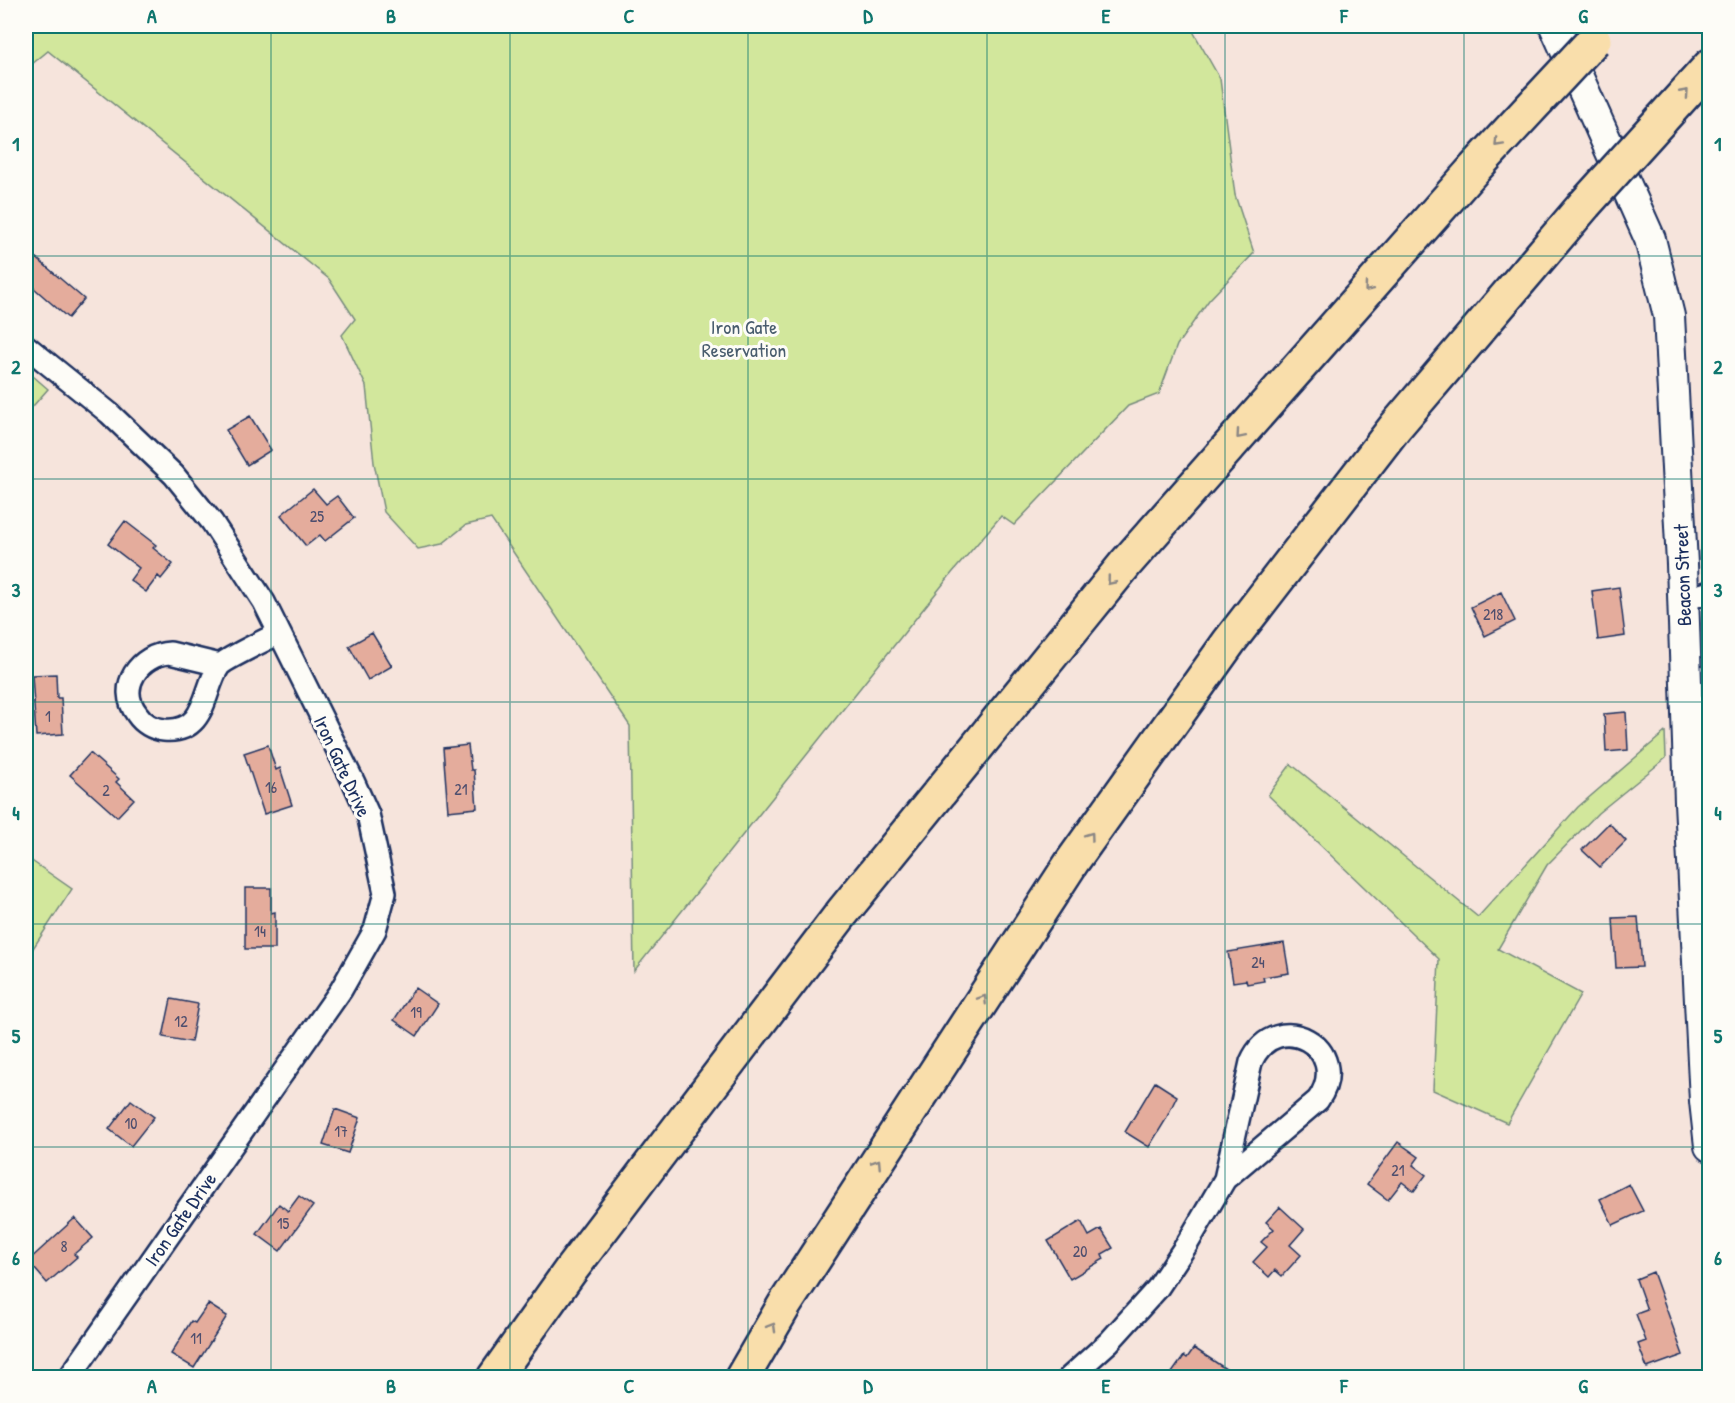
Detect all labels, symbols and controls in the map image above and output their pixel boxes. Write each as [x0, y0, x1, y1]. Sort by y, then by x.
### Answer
text: A [147, 2, 157, 29]
text: B [386, 2, 396, 29]
text: C [624, 2, 635, 29]
text: D [863, 2, 873, 29]
text: E [1102, 2, 1111, 29]
text: F [1339, 2, 1349, 29]
text: G [1578, 2, 1588, 29]
one-way arrow [1678, 90, 1689, 100]
text: 1 [12, 130, 20, 157]
text: 1 [1714, 130, 1722, 157]
one-way arrow [1494, 136, 1505, 146]
one-way arrow [1365, 281, 1376, 292]
park label: Iron Gate Reservation [702, 313, 786, 363]
text: 2 [11, 353, 21, 380]
text: 2 [1713, 353, 1723, 380]
one-way arrow [1236, 428, 1247, 438]
house number: 25 [310, 505, 324, 527]
street label: Beacon Street [1667, 522, 1697, 626]
one-way arrow [1108, 575, 1119, 586]
text: 3 [12, 576, 21, 603]
text: 3 [1714, 576, 1723, 603]
house number: 218 [1483, 603, 1503, 625]
house number: 1 [45, 705, 51, 727]
street label: Iron Gate Drive [308, 711, 378, 821]
house number: 16 [265, 776, 277, 798]
house number: 21 [454, 778, 468, 800]
house number: 2 [102, 779, 110, 801]
text: 4 [12, 799, 20, 826]
text: 4 [1714, 799, 1722, 826]
one-way arrow [1083, 832, 1094, 843]
house number: 14 [254, 920, 266, 942]
house number: 24 [1251, 951, 1265, 973]
one-way arrow [976, 995, 987, 1006]
house number: 19 [410, 1001, 422, 1023]
house number: 12 [174, 1010, 188, 1032]
text: 5 [12, 1022, 21, 1049]
text: 5 [1714, 1022, 1723, 1049]
house number: 10 [125, 1112, 137, 1134]
house number: 17 [334, 1120, 348, 1142]
one-way arrow [869, 1158, 880, 1169]
house number: 21 [1391, 1159, 1405, 1181]
street label: Iron Gate Drive [138, 1167, 222, 1271]
house number: 15 [277, 1212, 290, 1234]
house number: 8 [61, 1235, 68, 1257]
house number: 20 [1073, 1240, 1087, 1262]
text: 6 [12, 1244, 20, 1271]
text: 6 [1714, 1244, 1722, 1271]
one-way arrow [764, 1323, 776, 1333]
house number: 11 [190, 1327, 202, 1349]
text: A [147, 1372, 157, 1399]
text: B [386, 1372, 396, 1399]
text: C [624, 1372, 635, 1399]
text: D [863, 1372, 873, 1399]
text: E [1102, 1372, 1111, 1399]
text: F [1339, 1372, 1349, 1399]
text: G [1578, 1372, 1588, 1399]

